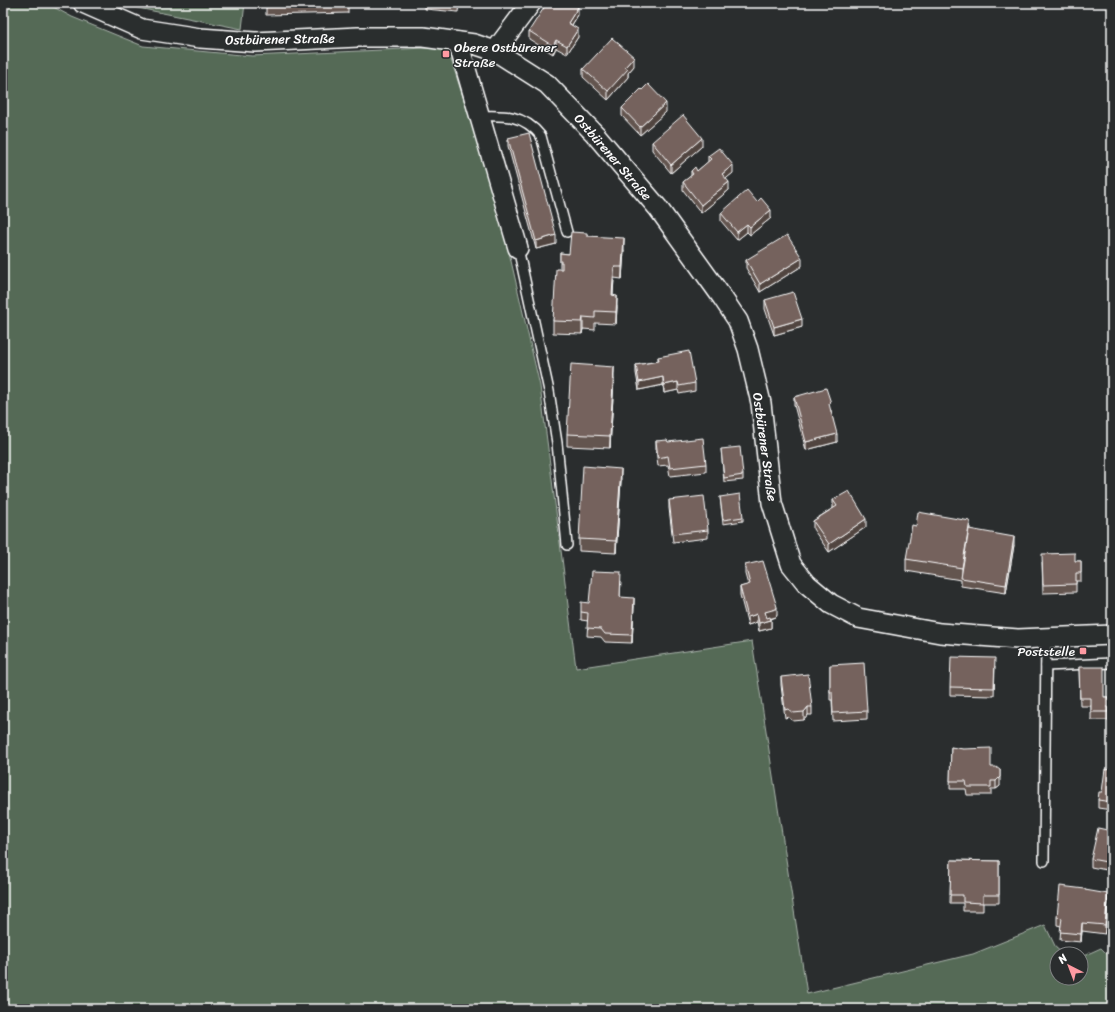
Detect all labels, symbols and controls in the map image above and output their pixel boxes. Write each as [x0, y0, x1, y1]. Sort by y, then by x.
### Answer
street label: Ostbürener Straße [225, 27, 335, 51]
place label: Obere Ostbürener Straße [454, 36, 557, 74]
marker: Obere Ostbürener Straße [441, 49, 451, 59]
street label: Ostbürener Straße [568, 108, 658, 206]
street label: Ostbürener Straße [746, 391, 784, 503]
place label: Poststelle [1017, 640, 1075, 663]
marker: Poststelle [1078, 646, 1088, 656]
north arrow [1049, 946, 1089, 986]
text: N [1053, 949, 1072, 969]

